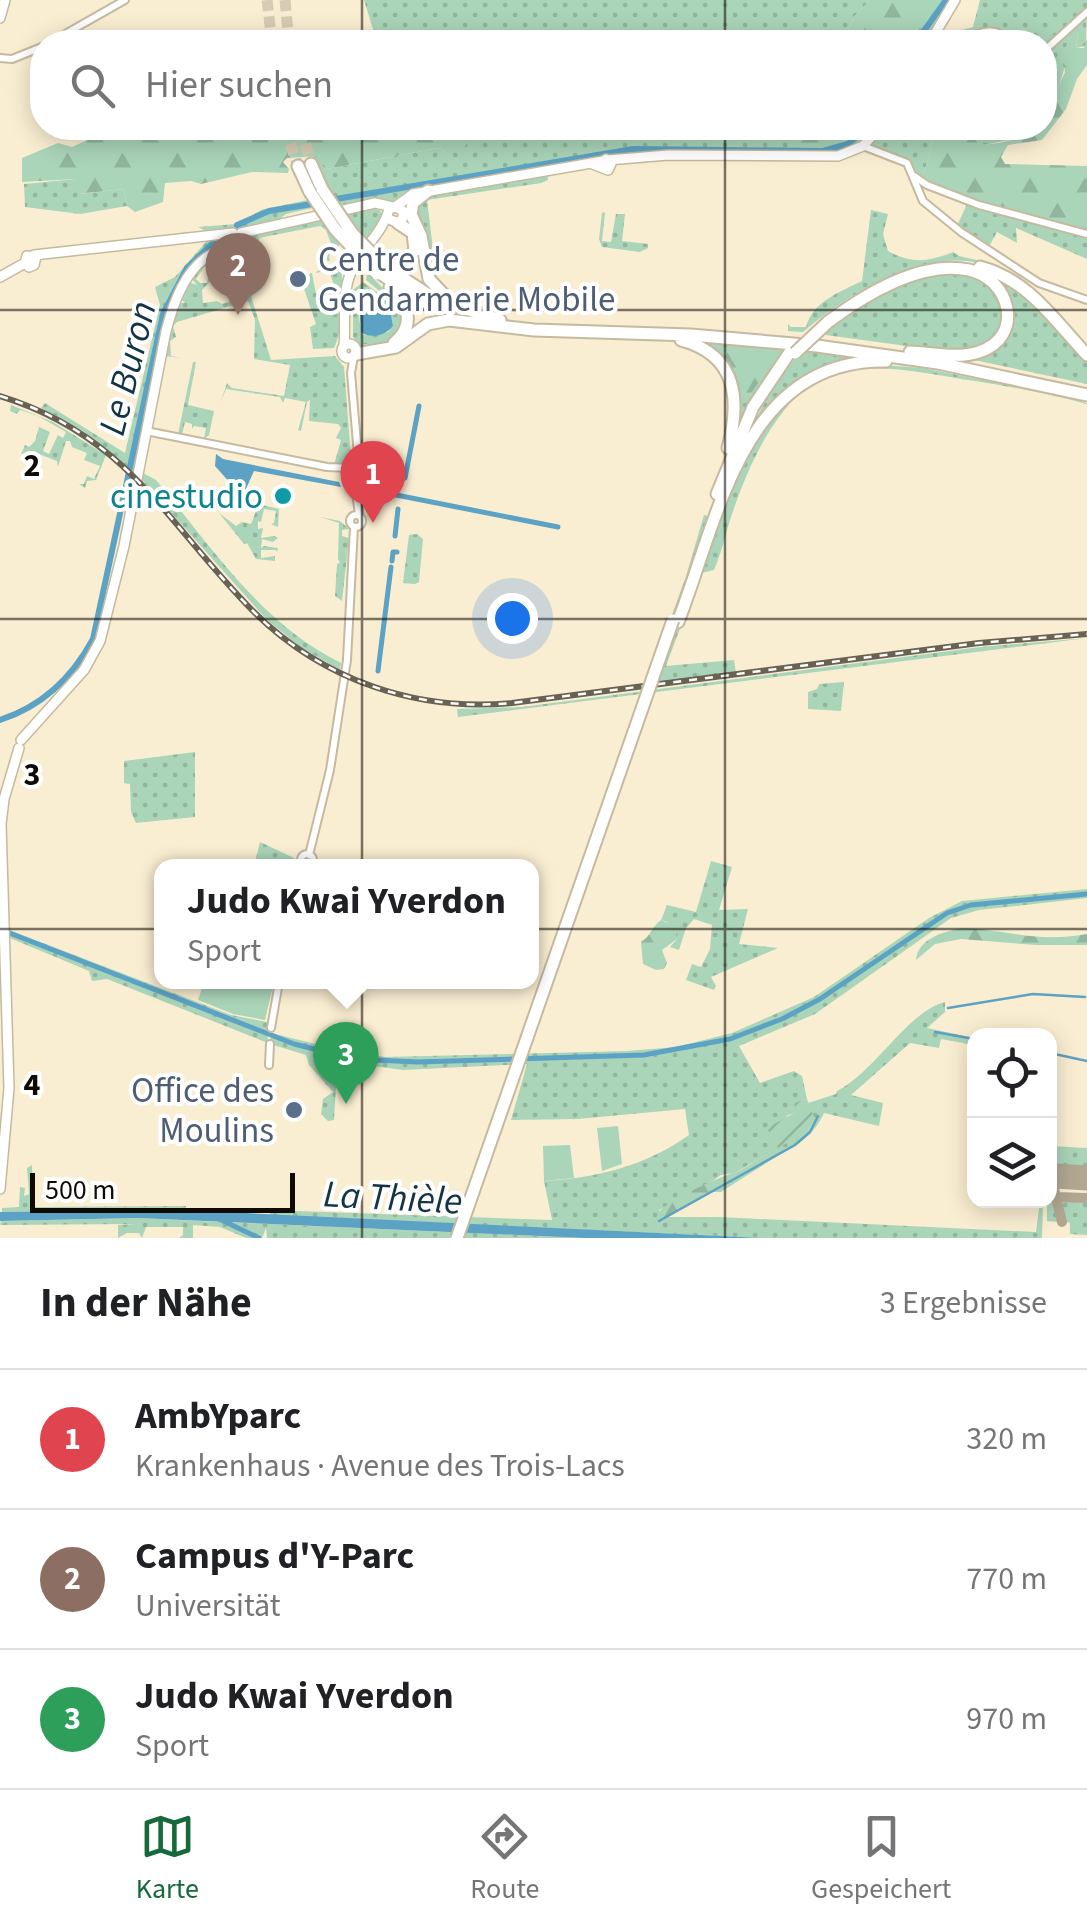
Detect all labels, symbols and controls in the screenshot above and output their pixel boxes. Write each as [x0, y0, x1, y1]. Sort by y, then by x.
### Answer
search box [30, 30, 1057, 140]
icon: search [65, 58, 120, 113]
text: Hier suchen [145, 58, 333, 112]
pin: 2 [206, 232, 270, 315]
place label: Centre de Gendarmerie Mobile [318, 235, 615, 325]
marker: Centre de Gendarmerie Mobile [287, 268, 309, 290]
water label: Le Buron [85, 296, 171, 441]
pin: 1 [340, 440, 406, 523]
text: 2 [24, 443, 40, 489]
place label: cinestudio [110, 472, 263, 522]
marker: cinestudio [272, 485, 294, 507]
your location [487, 593, 538, 644]
text: 3 [24, 752, 40, 798]
popup [154, 859, 539, 989]
text: Judo Kwai Yverdon [187, 874, 506, 928]
text: Sport [187, 928, 261, 974]
pin: 3 [314, 1022, 378, 1104]
map controls [967, 1028, 1057, 1208]
button: locate [967, 1028, 1057, 1118]
text: 4 [24, 1062, 41, 1108]
place label: Office des Moulins [131, 1066, 274, 1156]
marker: Office des Moulins [283, 1099, 305, 1121]
button: layers [967, 1118, 1057, 1208]
water label: La Thièle [322, 1167, 464, 1229]
scale bar [30, 1168, 295, 1212]
text: 500 m [45, 1170, 116, 1210]
text: In der Nähe [40, 1273, 252, 1333]
text: 3 Ergebnisse [880, 1280, 1047, 1326]
text: AmbYparc [135, 1389, 301, 1443]
text: 1 [64, 1416, 81, 1462]
text: 320 m [966, 1416, 1047, 1462]
text: Krankenhaus · Avenue des Trois-Lacs [135, 1443, 625, 1489]
text: Campus d'Y-Parc [135, 1529, 414, 1583]
text: 2 [64, 1556, 81, 1602]
text: 770 m [966, 1556, 1047, 1602]
text: Universität [135, 1583, 281, 1629]
text: Judo Kwai Yverdon [135, 1669, 454, 1723]
text: 3 [64, 1696, 81, 1742]
text: 970 m [966, 1696, 1047, 1742]
text: Sport [135, 1723, 209, 1769]
tab: Karte [136, 1809, 199, 1909]
tab: Route [470, 1809, 539, 1909]
tab: Gespeichert [811, 1809, 951, 1909]

